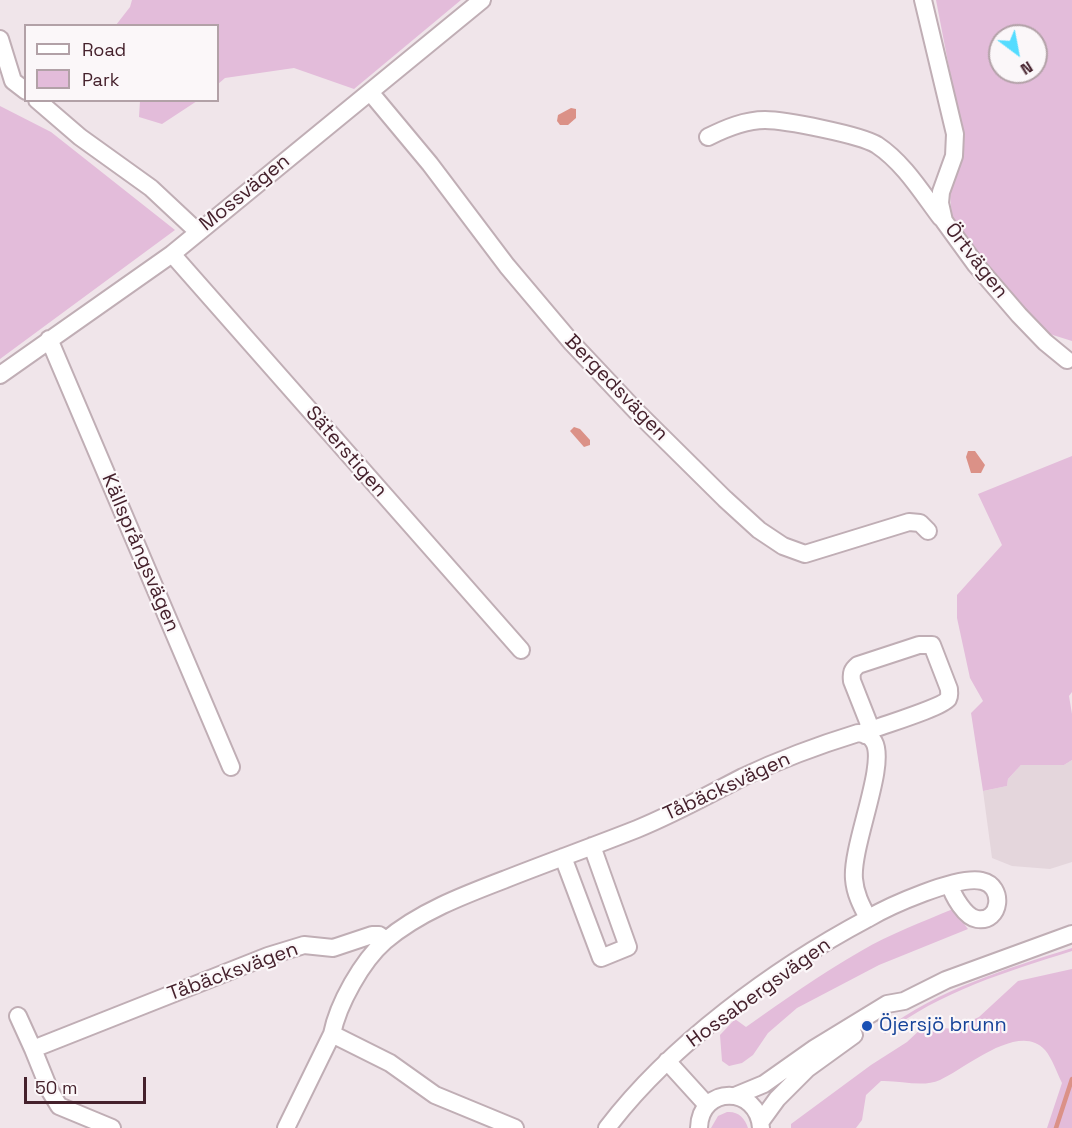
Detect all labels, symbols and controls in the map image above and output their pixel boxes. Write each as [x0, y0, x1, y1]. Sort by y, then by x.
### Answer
legend [24, 24, 219, 102]
north arrow [988, 24, 1048, 84]
text: Road [82, 38, 126, 61]
text: N [1017, 56, 1037, 80]
text: Park [82, 68, 119, 91]
street label: Mossvägen [195, 149, 295, 237]
street label: Örtvägen [939, 219, 1013, 303]
street label: Bergedsvägen [559, 330, 673, 446]
street label: Säterstigen [300, 402, 392, 502]
street label: Källsprångsvägen [96, 470, 184, 636]
street label: Tåbäcksvägen [660, 747, 794, 827]
street label: Hossabergsvägen [683, 933, 835, 1053]
street label: Tåbäcksvägen [165, 937, 301, 1007]
place label: Öjersjö brunn [879, 1014, 1007, 1038]
marker: Öjersjö brunn [860, 1019, 874, 1033]
scale bar [27, 1065, 148, 1103]
text: 50 m [35, 1076, 77, 1099]

